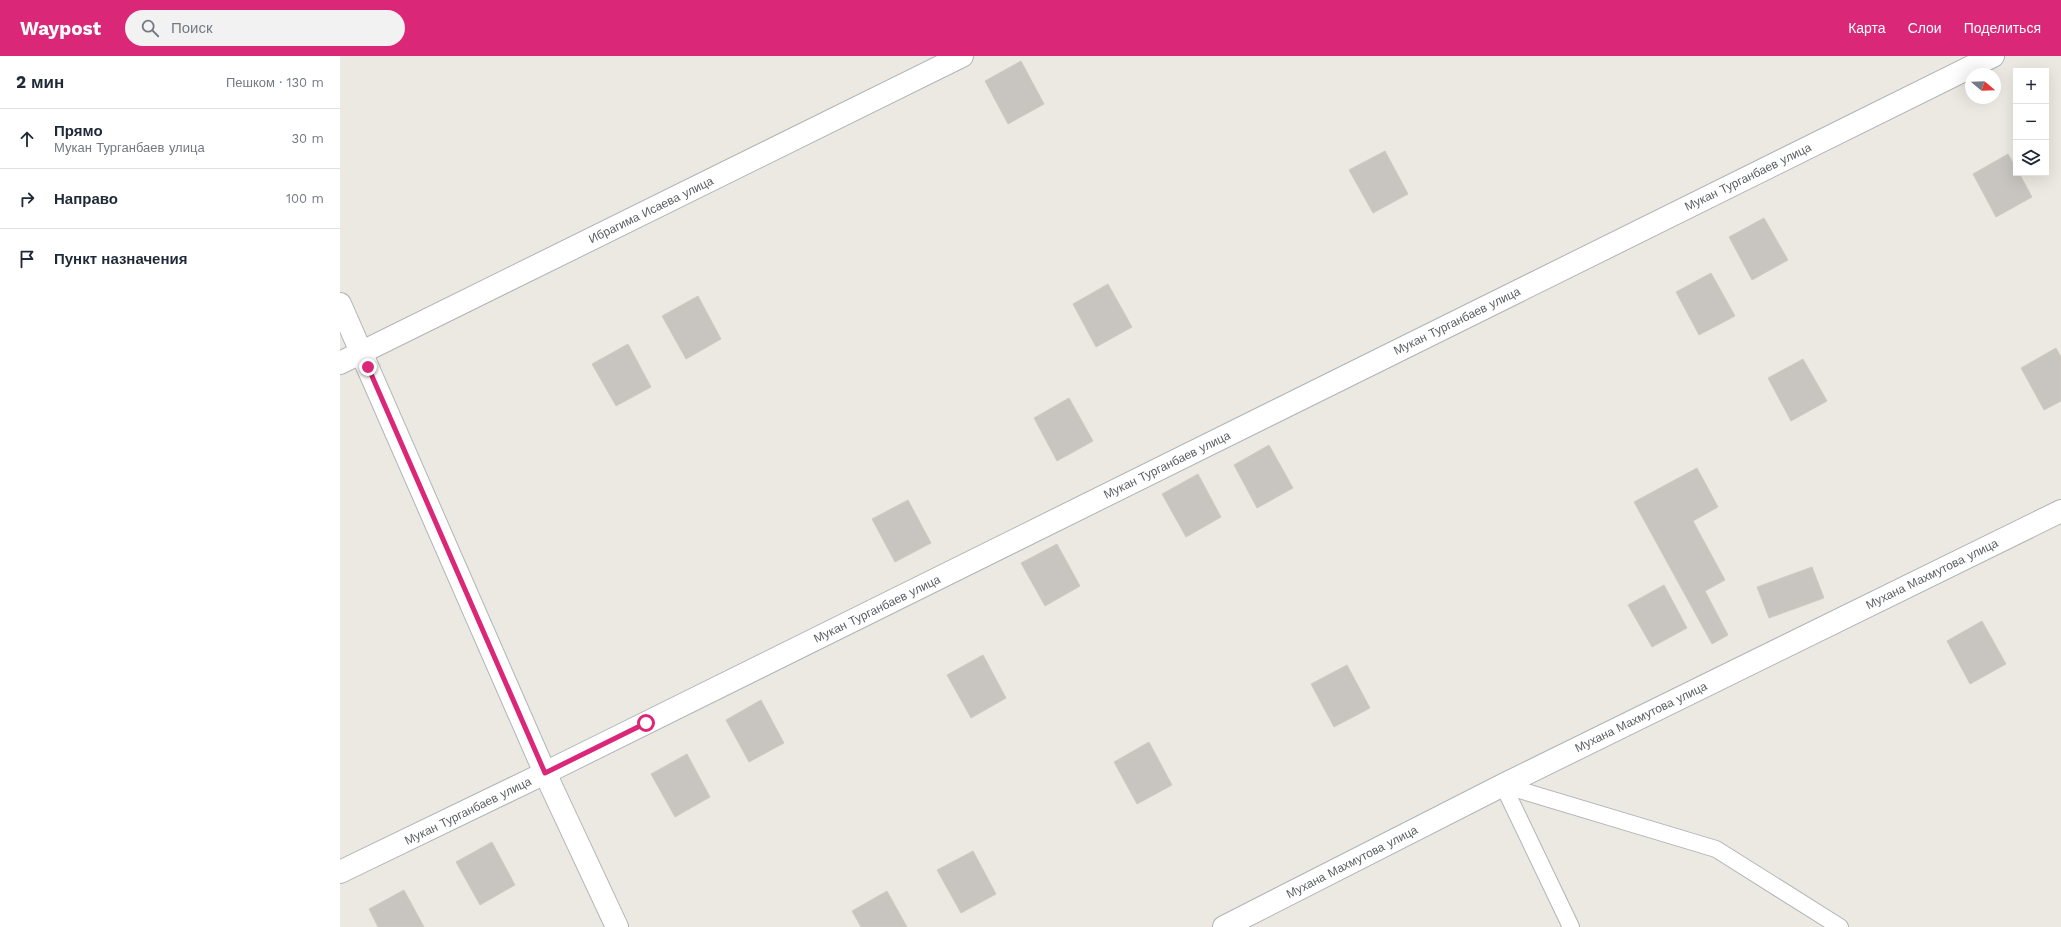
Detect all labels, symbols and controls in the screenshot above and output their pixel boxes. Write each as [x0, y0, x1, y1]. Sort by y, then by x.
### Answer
search box [125, 10, 405, 46]
text: Waypost [20, 17, 101, 40]
icon: search [139, 17, 161, 39]
text: Поиск [171, 19, 213, 37]
text: Карта [1848, 20, 1886, 36]
text: Слои [1908, 20, 1942, 36]
text: Поделиться [1964, 20, 2041, 36]
north arrow [1965, 68, 2001, 104]
map controls [2013, 68, 2049, 176]
button: + [2013, 68, 2049, 104]
text: 2 мин [16, 72, 64, 92]
text: Пешком · 130 m [226, 75, 324, 90]
button: − [2013, 104, 2049, 140]
text: Прямо [54, 122, 103, 140]
icon: ahead [16, 128, 38, 150]
text: 30 m [292, 131, 324, 146]
text: Мукан Турганбаев улица [54, 140, 205, 155]
street label: Мукан Турганбаев улица [1682, 140, 1814, 214]
button: layers [2013, 140, 2049, 176]
street label: Ибрагима Исаева улица [586, 174, 716, 246]
icon: right [16, 188, 38, 210]
text: Направо [54, 190, 118, 208]
text: 100 m [286, 191, 324, 206]
icon: arrive [16, 248, 38, 270]
text: Пункт назначения [54, 250, 187, 268]
street label: Мукан Турганбаев улица [1391, 284, 1523, 358]
route end [359, 358, 377, 376]
street label: Мукан Турганбаев улица [1101, 428, 1233, 502]
street label: Мухана Махмутова улица [1864, 536, 2001, 612]
street label: Мукан Турганбаев улица [811, 572, 943, 646]
street label: Мухана Махмутова улица [1573, 679, 1710, 755]
route start [637, 714, 655, 732]
street label: Мукан Турганбаев улица [402, 774, 534, 848]
street label: Мухана Махмутова улица [1284, 823, 1420, 901]

